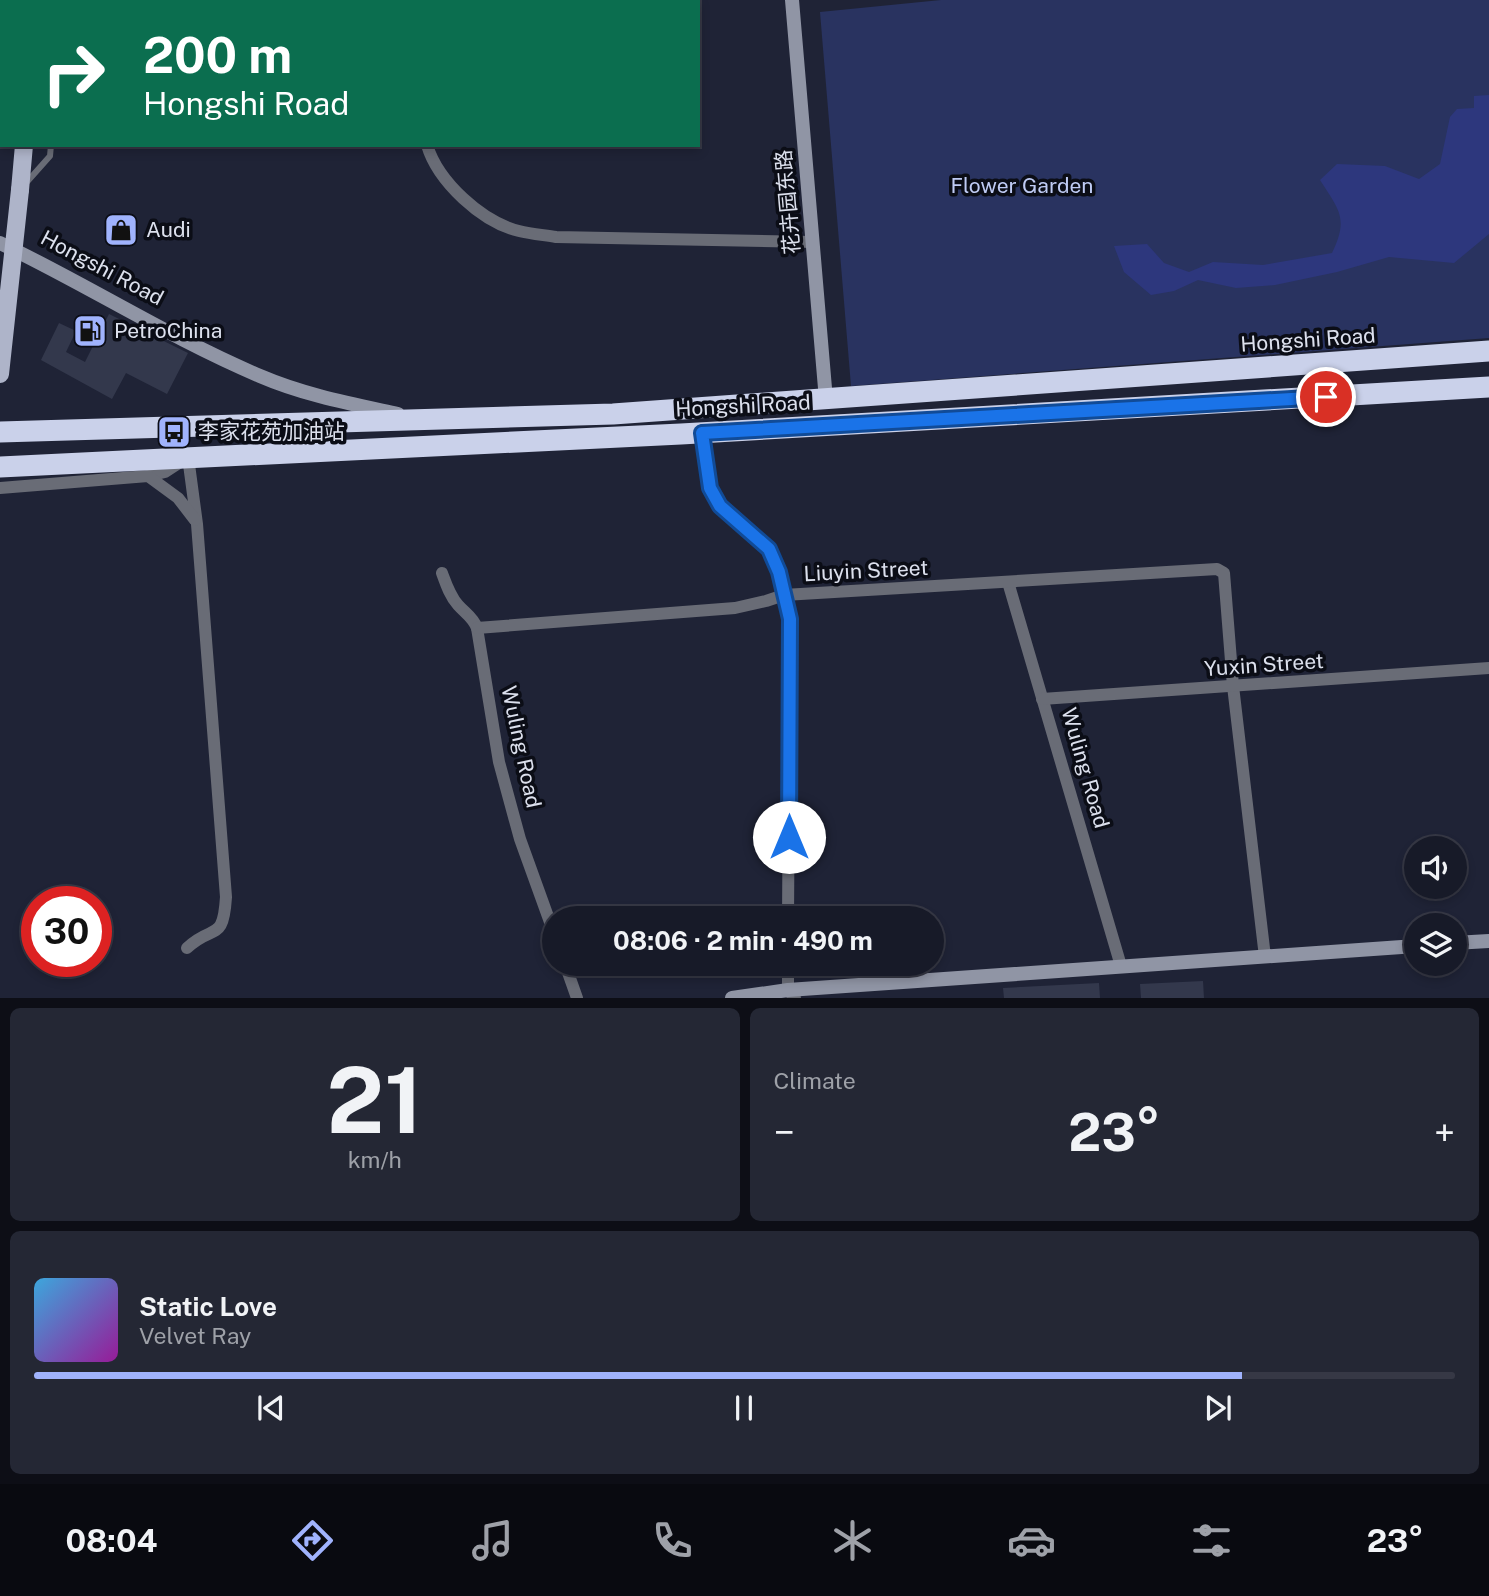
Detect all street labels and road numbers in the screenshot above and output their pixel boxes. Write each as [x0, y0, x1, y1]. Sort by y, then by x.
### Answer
street label: 花卉园东路 [770, 149, 805, 255]
street label: Hongshi Road [37, 225, 168, 310]
street label: Hongshi Road [1240, 322, 1376, 357]
street label: Hongshi Road [675, 389, 811, 422]
street label: Liuyin Street [803, 555, 929, 586]
street label: Yuxin Street [1203, 648, 1325, 681]
street label: Wuling Road [496, 684, 547, 810]
street label: Wuling Road [1056, 705, 1115, 831]

